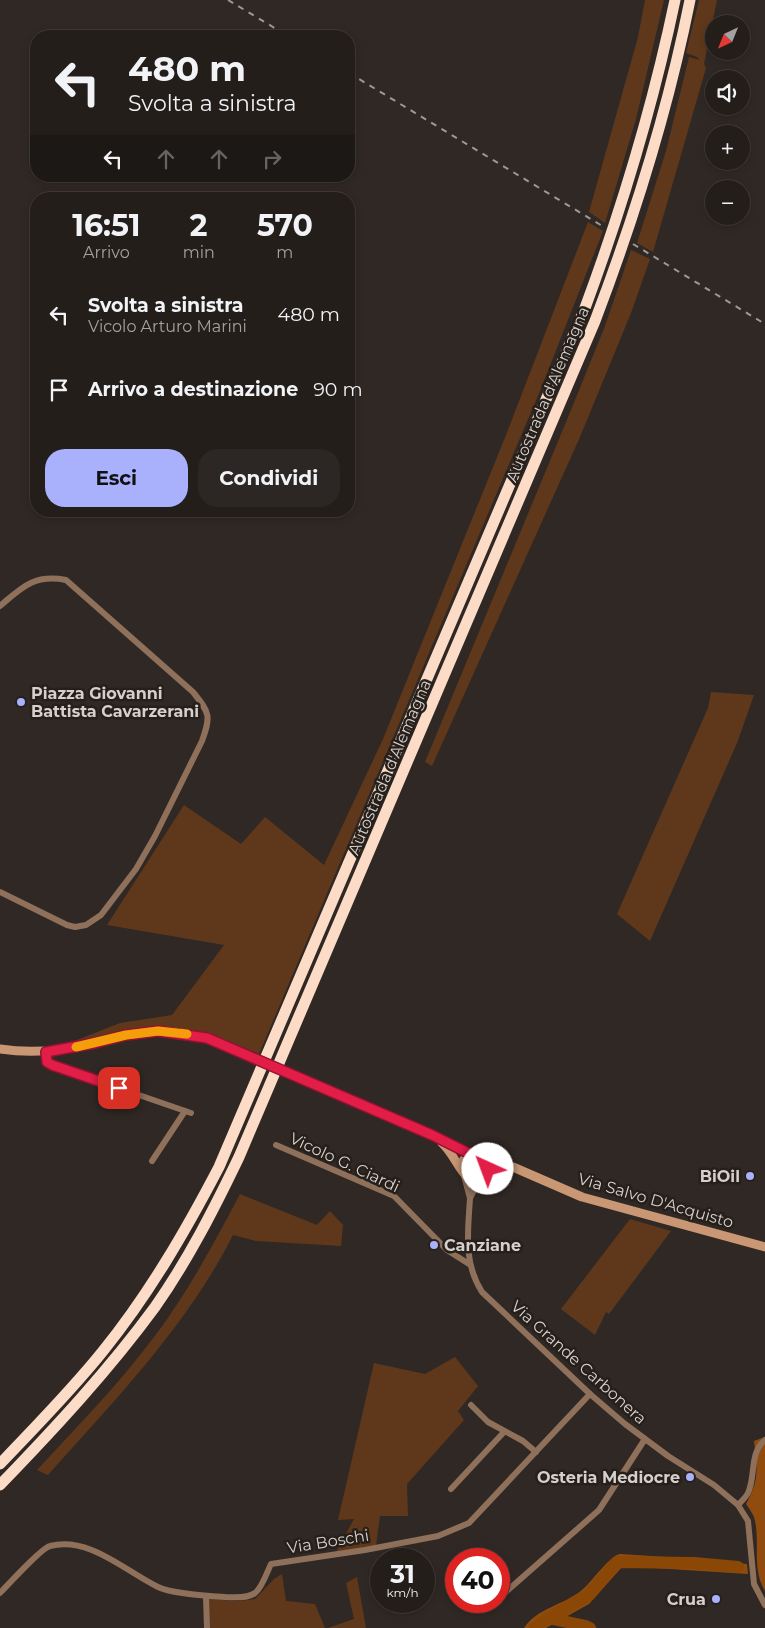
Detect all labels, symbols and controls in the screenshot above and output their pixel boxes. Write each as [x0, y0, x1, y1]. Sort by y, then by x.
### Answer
north arrow [705, 15, 750, 60]
map controls [705, 15, 750, 225]
text: 480 m [128, 47, 246, 90]
icon: left [45, 50, 110, 115]
button: sound [705, 70, 750, 115]
text: Svolta a sinistra [128, 90, 296, 117]
button: + [705, 125, 750, 170]
icon: left [99, 145, 127, 173]
icon: ahead [152, 145, 180, 173]
icon: ahead [205, 145, 233, 173]
icon: right [258, 145, 286, 173]
button: − [705, 180, 750, 225]
text: 16:51 [72, 207, 141, 244]
text: 2 [190, 207, 208, 244]
text: 570 [257, 207, 313, 244]
text: Arrivo [83, 243, 130, 262]
text: min [183, 243, 215, 262]
text: m [276, 243, 293, 262]
text: Svolta a sinistra [88, 294, 243, 317]
icon: left [45, 301, 73, 329]
text: 480 m [277, 303, 340, 326]
street label: Autostrada d'Alemagna [502, 304, 593, 485]
text: Vicolo Arturo Marini [88, 317, 247, 336]
icon: arrive [45, 376, 73, 404]
text: Arrivo a destinazione [88, 378, 298, 401]
text: 90 m [313, 378, 363, 401]
button: Esci [45, 449, 188, 507]
button: Condividi [198, 449, 340, 507]
street label: Autostrada d'Alemagna [344, 677, 435, 858]
place label: Piazza Giovanni Battista Cavarzerani [31, 684, 199, 721]
marker: Piazza Giovanni Battista Cavarzerani [15, 696, 27, 708]
pin [98, 1067, 140, 1109]
icon: arrive [105, 1074, 133, 1102]
street label: Vicolo G. Ciardi [287, 1129, 403, 1196]
position arrow [461, 1142, 513, 1194]
place label: BiOil [700, 1167, 740, 1186]
street label: Via Salvo D'Acquisto [576, 1169, 736, 1232]
marker: BiOil [744, 1170, 756, 1182]
place label: Canziane [444, 1236, 521, 1255]
marker: Canziane [428, 1239, 440, 1251]
street label: Via Grande Carbonera [507, 1297, 650, 1428]
place label: Osteria Mediocre [537, 1468, 680, 1487]
marker: Osteria Mediocre [684, 1471, 696, 1483]
street label: Via Boschi [286, 1526, 370, 1557]
speed limit sign: 40 [445, 1548, 510, 1613]
text: 31 [390, 1559, 415, 1589]
text: km/h [386, 1585, 419, 1600]
place label: Crua [667, 1590, 706, 1609]
marker: Crua [710, 1593, 722, 1605]

